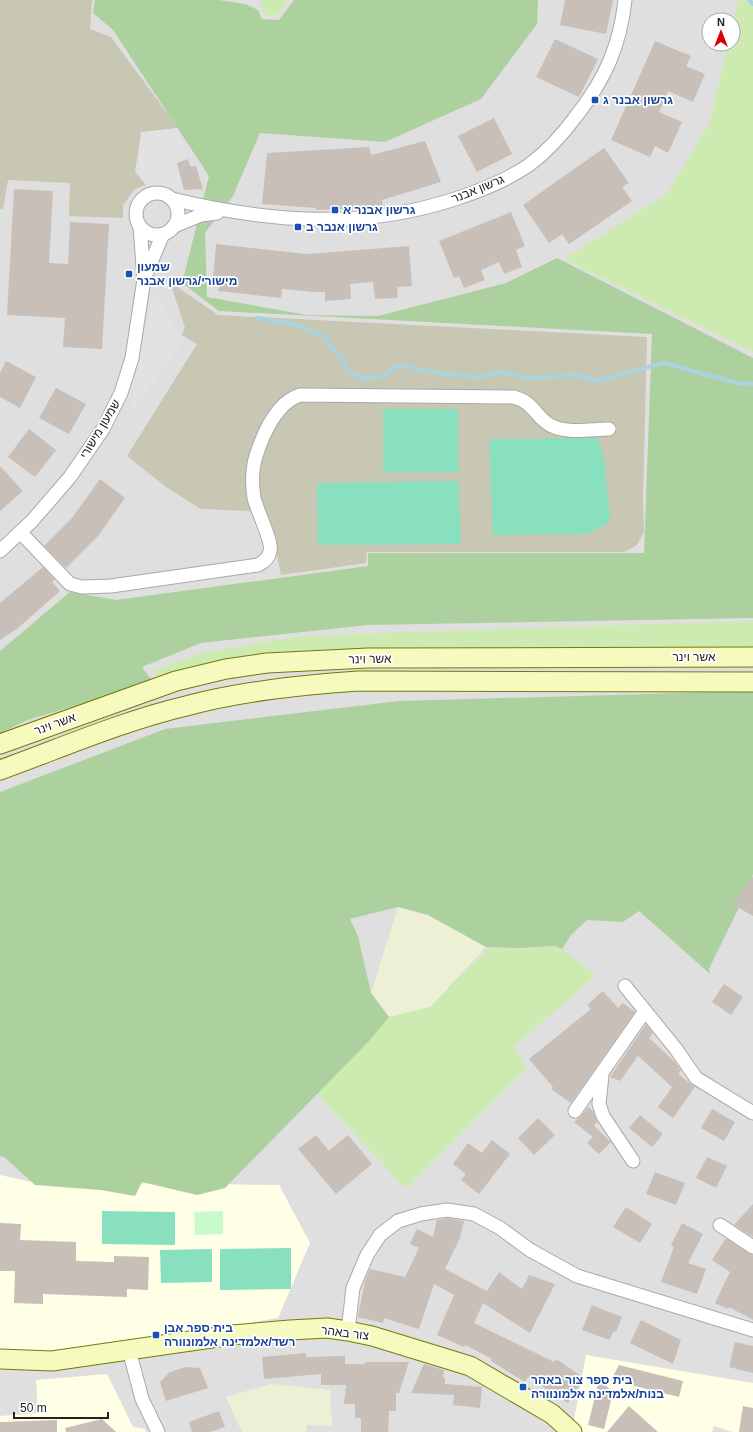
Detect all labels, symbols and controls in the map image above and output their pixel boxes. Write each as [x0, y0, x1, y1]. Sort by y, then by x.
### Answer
north arrow [701, 12, 741, 52]
text: N [717, 16, 725, 28]
place label: גרשון אבנר ג [603, 93, 673, 107]
marker: גרשון אבנר ג [590, 95, 600, 105]
street label: גרשון אבנר [450, 172, 506, 206]
place label: גרשון אבנר א [343, 203, 416, 217]
marker: גרשון אבנר א [330, 205, 340, 215]
place label: גרשון אנבר ב [306, 220, 378, 234]
marker: גרשון אנבר ב [293, 222, 303, 232]
place label: שמעון מישורי/גרשון אבנר [137, 260, 237, 288]
marker: שמעון מישורי/גרשון אבנר [124, 269, 134, 279]
street label: שמעון מישורי [77, 397, 123, 461]
street label: אשר וינר [672, 650, 716, 664]
street label: אשר וינר [348, 652, 392, 666]
street label: אשר וינר [32, 710, 78, 738]
place label: בית ספר אבן רשד/אלמדינה אלמונוורה [164, 1321, 295, 1349]
street label: צור באהר [320, 1323, 370, 1343]
marker: בית ספר אבן רשד/אלמדינה אלמונוורה [151, 1330, 161, 1340]
place label: בית ספר צור באהר בנות/אלמדינה אלמונוורה [531, 1373, 664, 1401]
marker: בית ספר צור באהר בנות/אלמדינה אלמונוורה [518, 1382, 528, 1392]
scale bar [14, 1394, 108, 1420]
text: 50 m [20, 1401, 47, 1415]

